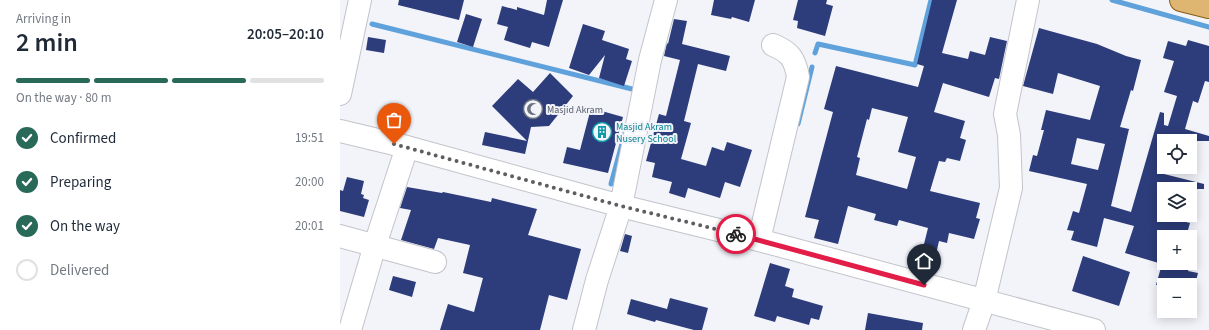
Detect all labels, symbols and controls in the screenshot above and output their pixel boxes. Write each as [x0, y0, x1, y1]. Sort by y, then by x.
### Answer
text: Arriving in [16, 10, 71, 28]
text: 2 min [16, 24, 78, 61]
text: 20:05–20:10 [247, 24, 324, 45]
text: On the way · 80 m [16, 89, 111, 107]
mosque icon: Masjid Akram [522, 98, 544, 120]
pin [377, 103, 411, 144]
place label: Masjid Akram [547, 103, 603, 117]
icon: bag [383, 109, 405, 131]
place label: Masjid Akram Nusery School [616, 120, 677, 146]
building icon: Masjid Akram Nusery School [591, 121, 613, 143]
icon: check [16, 127, 38, 149]
text: Confirmed [50, 128, 116, 149]
text: 19:51 [295, 129, 324, 147]
map controls [1157, 134, 1197, 318]
button: locate [1157, 134, 1197, 174]
icon: check [16, 171, 38, 193]
text: Preparing [50, 172, 111, 193]
text: 20:00 [295, 173, 324, 191]
button: layers [1157, 182, 1197, 222]
courier [716, 214, 756, 254]
icon: check [16, 215, 38, 237]
text: On the way [50, 216, 120, 237]
text: 20:01 [295, 217, 324, 235]
icon: bike [725, 223, 747, 245]
button: + [1157, 230, 1197, 270]
pin [907, 244, 941, 285]
icon: home [913, 250, 935, 272]
text: Delivered [50, 260, 109, 281]
button: − [1157, 278, 1197, 318]

